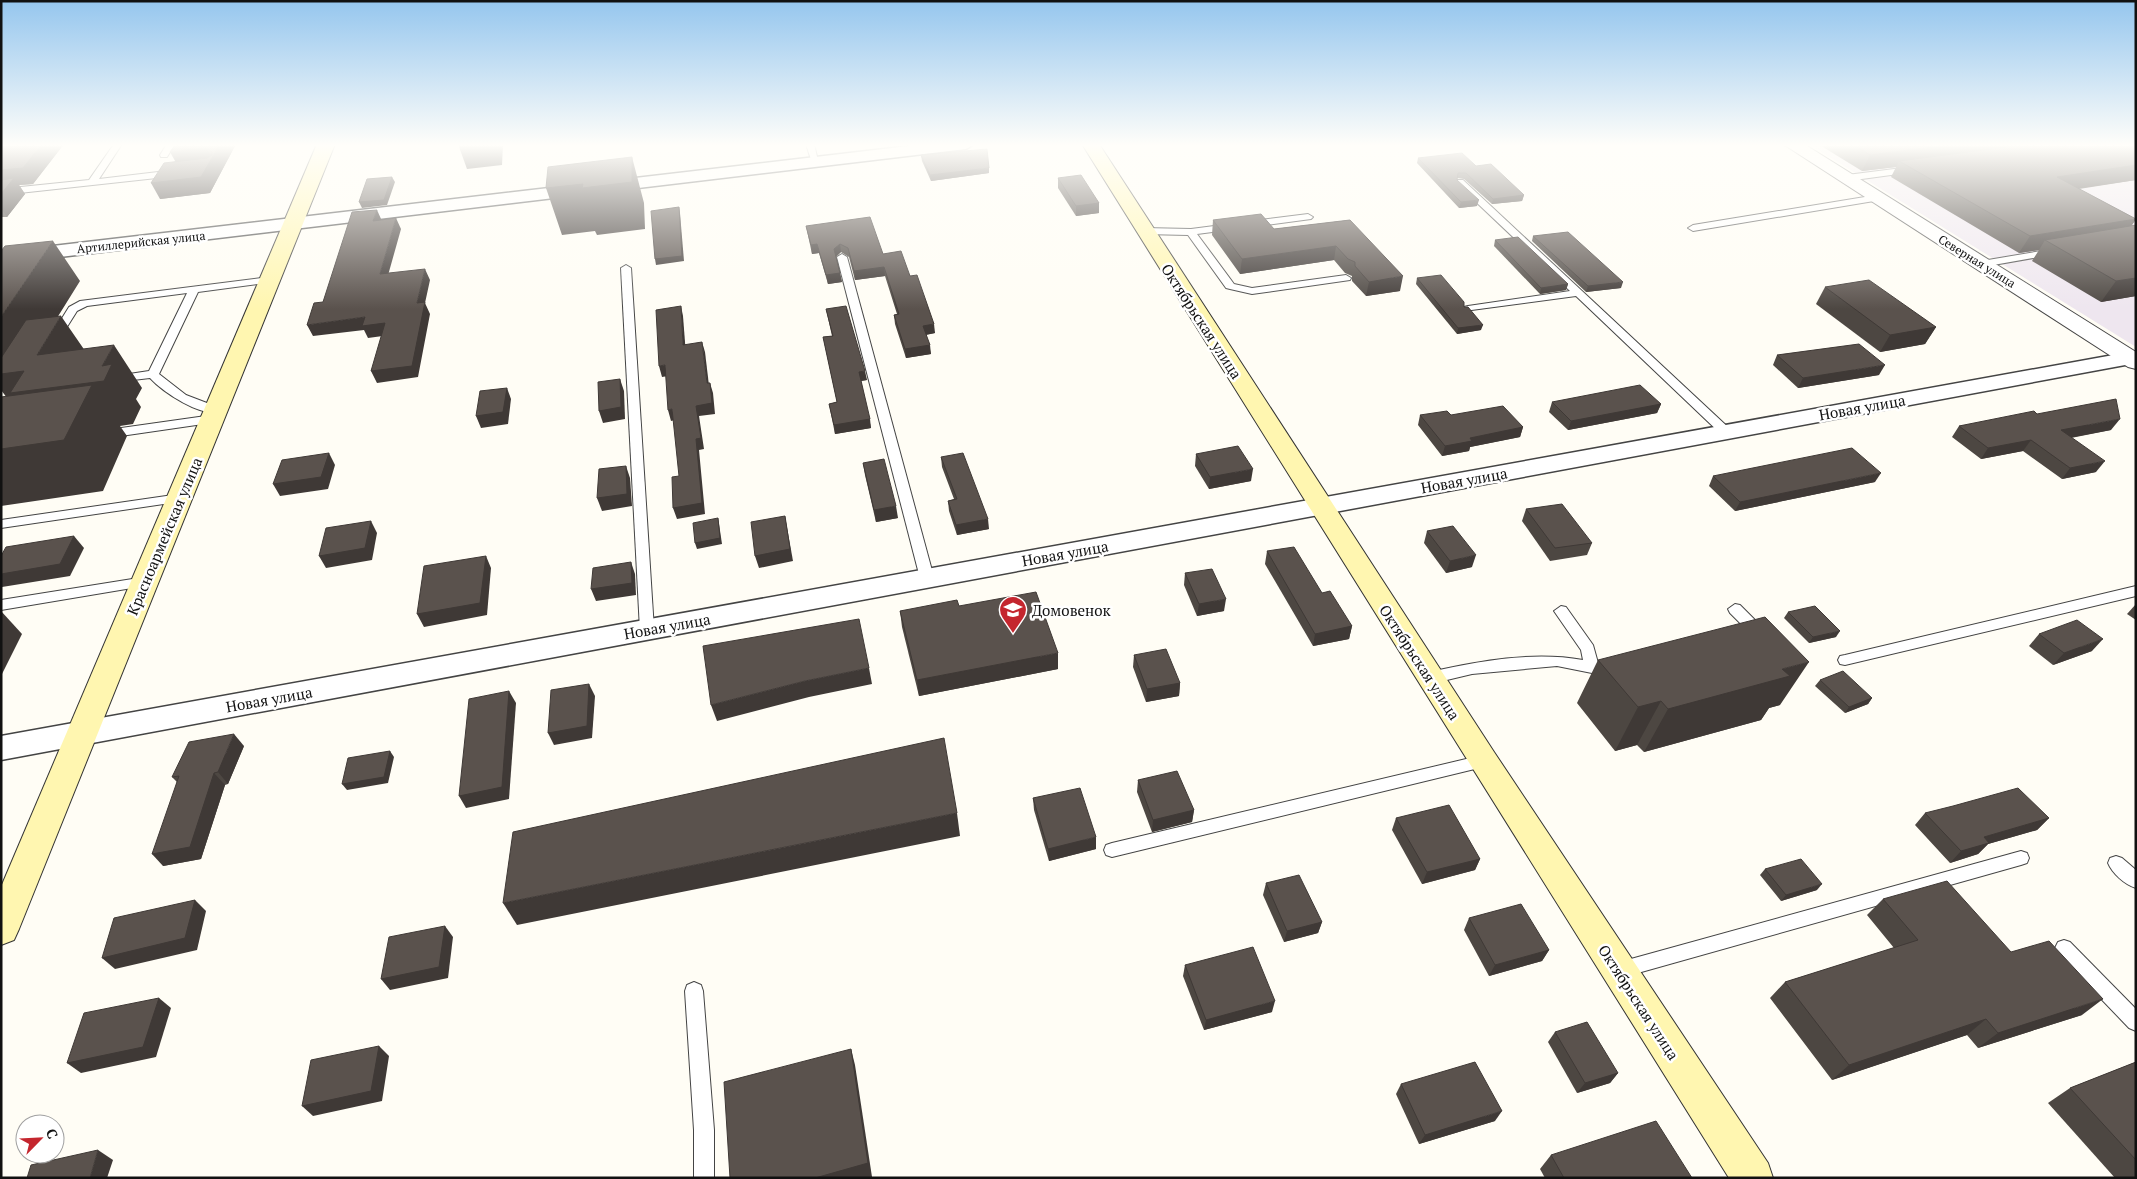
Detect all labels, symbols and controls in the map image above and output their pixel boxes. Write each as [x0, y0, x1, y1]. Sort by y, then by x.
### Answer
street label: Артиллерийская улица [76, 228, 206, 256]
street label: Северная улица [1936, 231, 2018, 291]
street label: Октябрьская улица [1157, 259, 1247, 383]
street label: Новая улица [1817, 389, 1907, 424]
street label: Красноармейская улица [122, 454, 207, 618]
street label: Новая улица [1419, 462, 1509, 497]
street label: Новая улица [1020, 535, 1110, 570]
school or university icon: Домовенок [998, 595, 1028, 634]
place label: Домовенок [1032, 600, 1112, 620]
street label: Октябрьская улица [1375, 600, 1465, 724]
street label: Новая улица [622, 608, 712, 643]
street label: Новая улица [224, 681, 314, 716]
street label: Октябрьская улица [1594, 940, 1684, 1064]
north arrow [15, 1114, 65, 1164]
text: С [42, 1125, 63, 1142]

